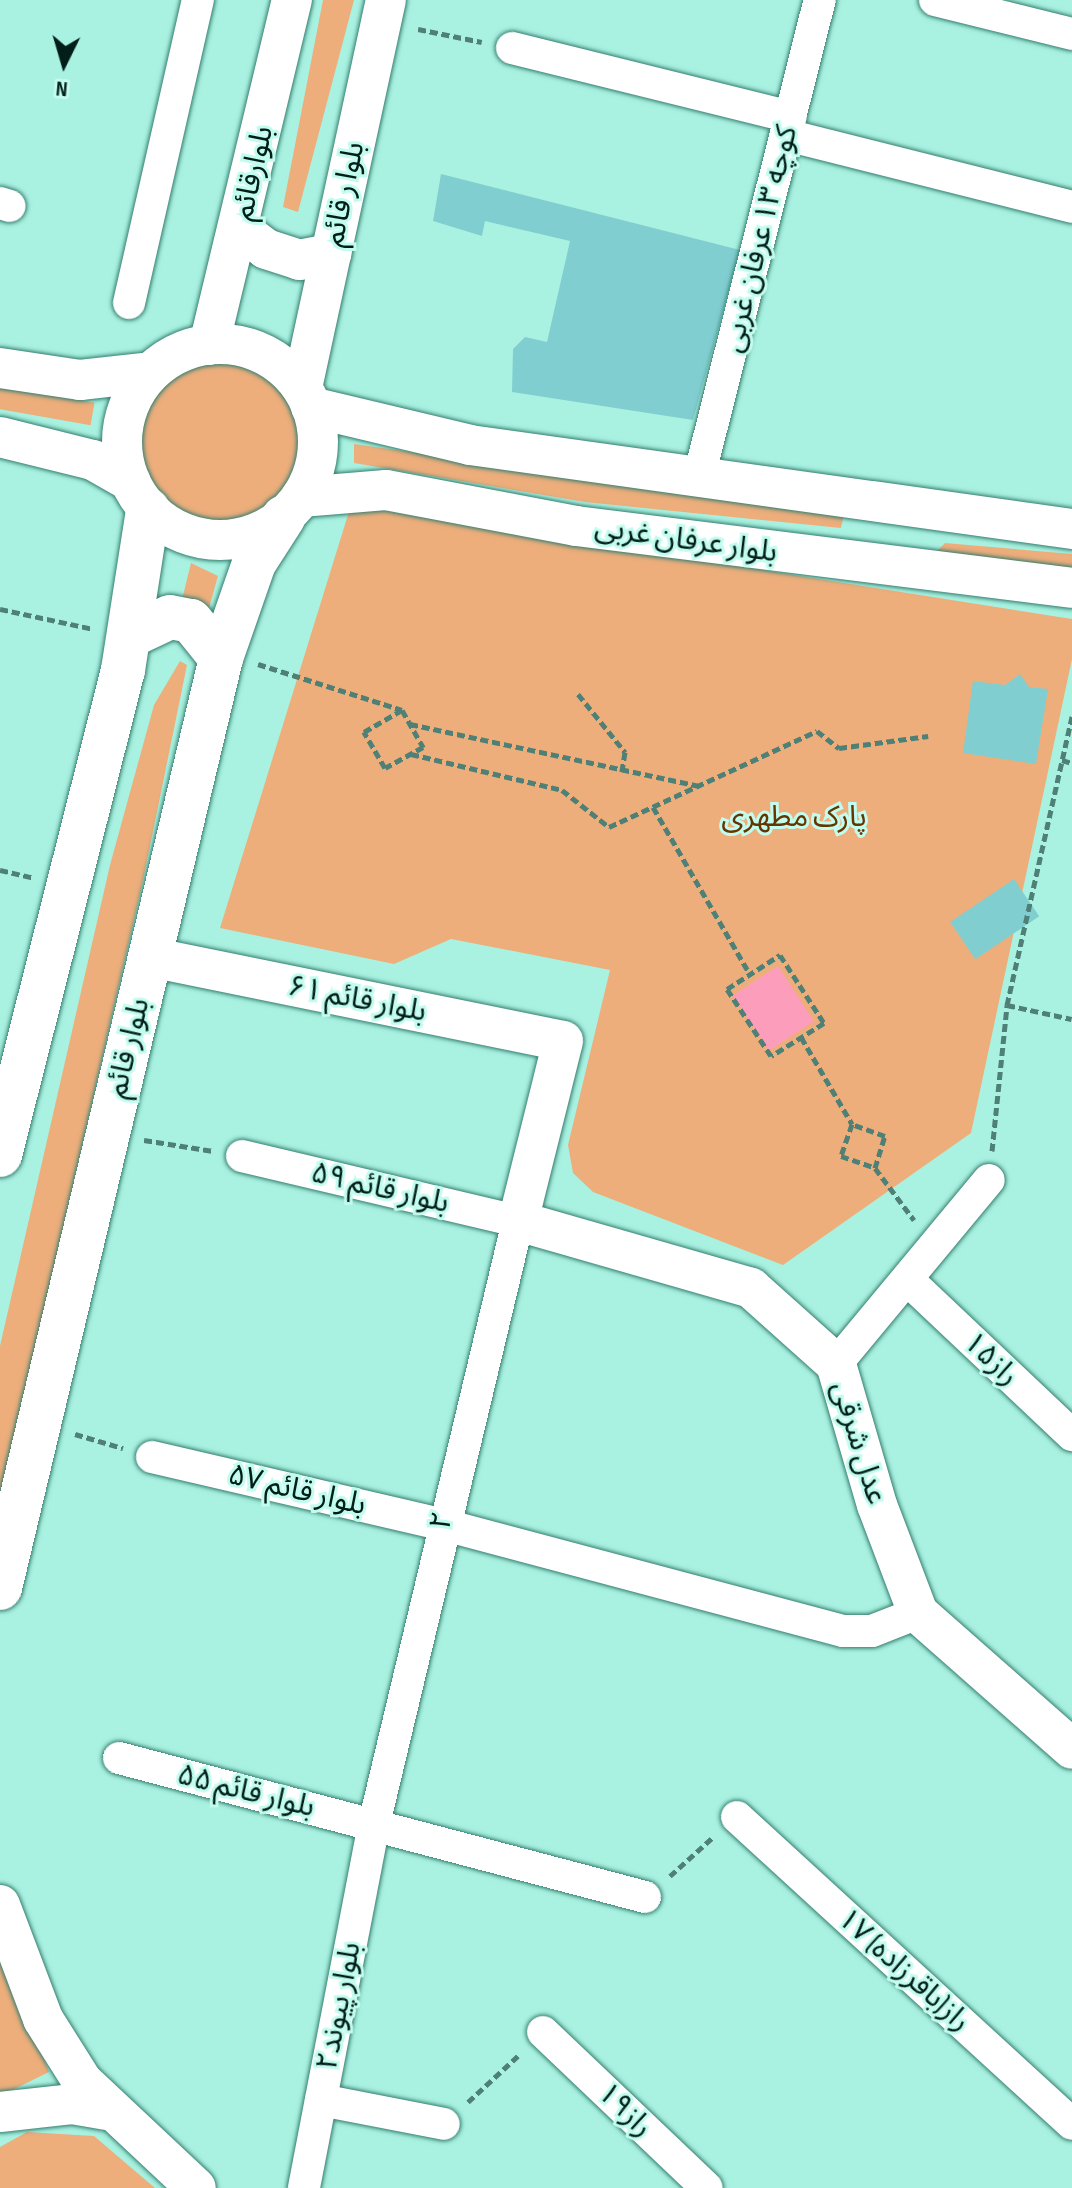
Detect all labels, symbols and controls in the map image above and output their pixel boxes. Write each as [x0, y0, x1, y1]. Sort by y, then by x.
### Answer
north arrow [24, 24, 104, 104]
text: N [55, 74, 69, 102]
street label: بلوارقائم [225, 122, 281, 224]
street label: کوچه ۱۳ عرفان غربی [714, 122, 806, 356]
street label: بلوا ر قائم [315, 138, 373, 250]
street label: بلوار عرفان غربی [592, 509, 780, 571]
park label: پارک مطهری [721, 799, 867, 835]
street label: بلوار قائم ۶۱ [285, 968, 429, 1030]
street label: بلوار قائم [98, 995, 158, 1101]
street label: بلوار قائم ۵۹ [308, 1155, 452, 1221]
street label: راز۱۵ [956, 1324, 1026, 1394]
street label: عدل شرقی [823, 1377, 895, 1509]
street label: بلوار قائم ۵۷ [225, 1457, 369, 1523]
street label: ۲ [423, 1509, 461, 1533]
street label: بلوار قائم ۵۵ [174, 1757, 318, 1825]
street label: ۱۷ راز(باقرزاده) [830, 1901, 978, 2039]
street label: بلوار پیوند۲ [309, 1939, 369, 2073]
street label: راز۱۹ [590, 2075, 660, 2145]

